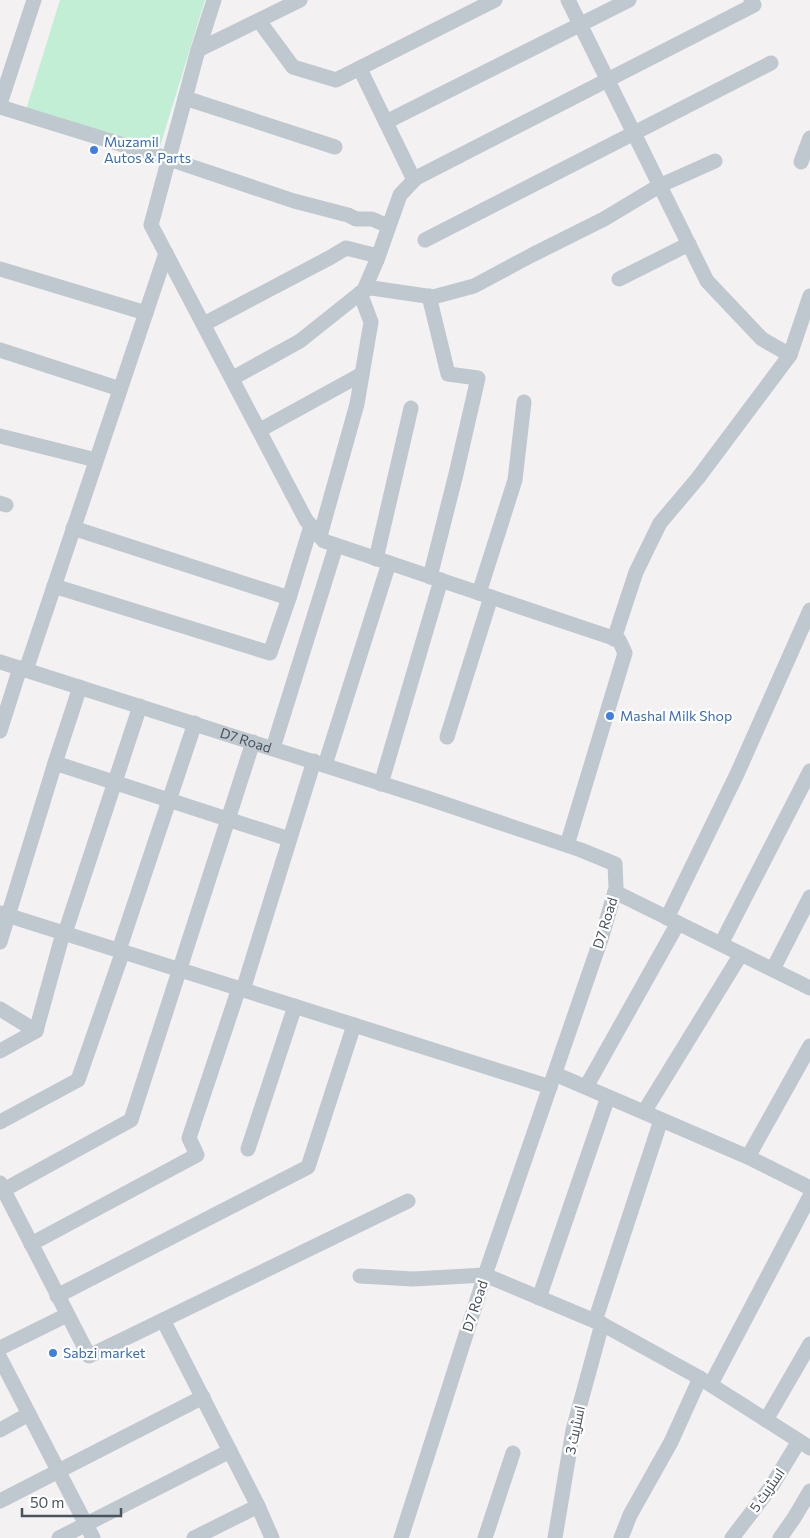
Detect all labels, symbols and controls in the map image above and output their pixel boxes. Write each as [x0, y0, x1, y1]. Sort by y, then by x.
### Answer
place label: Muzamil Autos & Parts [104, 133, 191, 166]
marker: Muzamil Autos & Parts [88, 144, 100, 156]
place label: Mashal Milk Shop [620, 707, 732, 724]
marker: Mashal Milk Shop [604, 710, 616, 722]
street label: D7 Road [218, 724, 274, 756]
street label: D7 Road [589, 895, 620, 951]
street label: D7 Road [458, 1278, 491, 1334]
place label: Sabzi market [63, 1344, 146, 1361]
marker: Sabzi market [47, 1347, 59, 1359]
street label: اسٹریٹ 3 [561, 1404, 588, 1456]
street label: اسٹریٹ 5 [745, 1465, 788, 1515]
scale bar [22, 1486, 121, 1518]
text: 50 m [30, 1493, 64, 1511]

